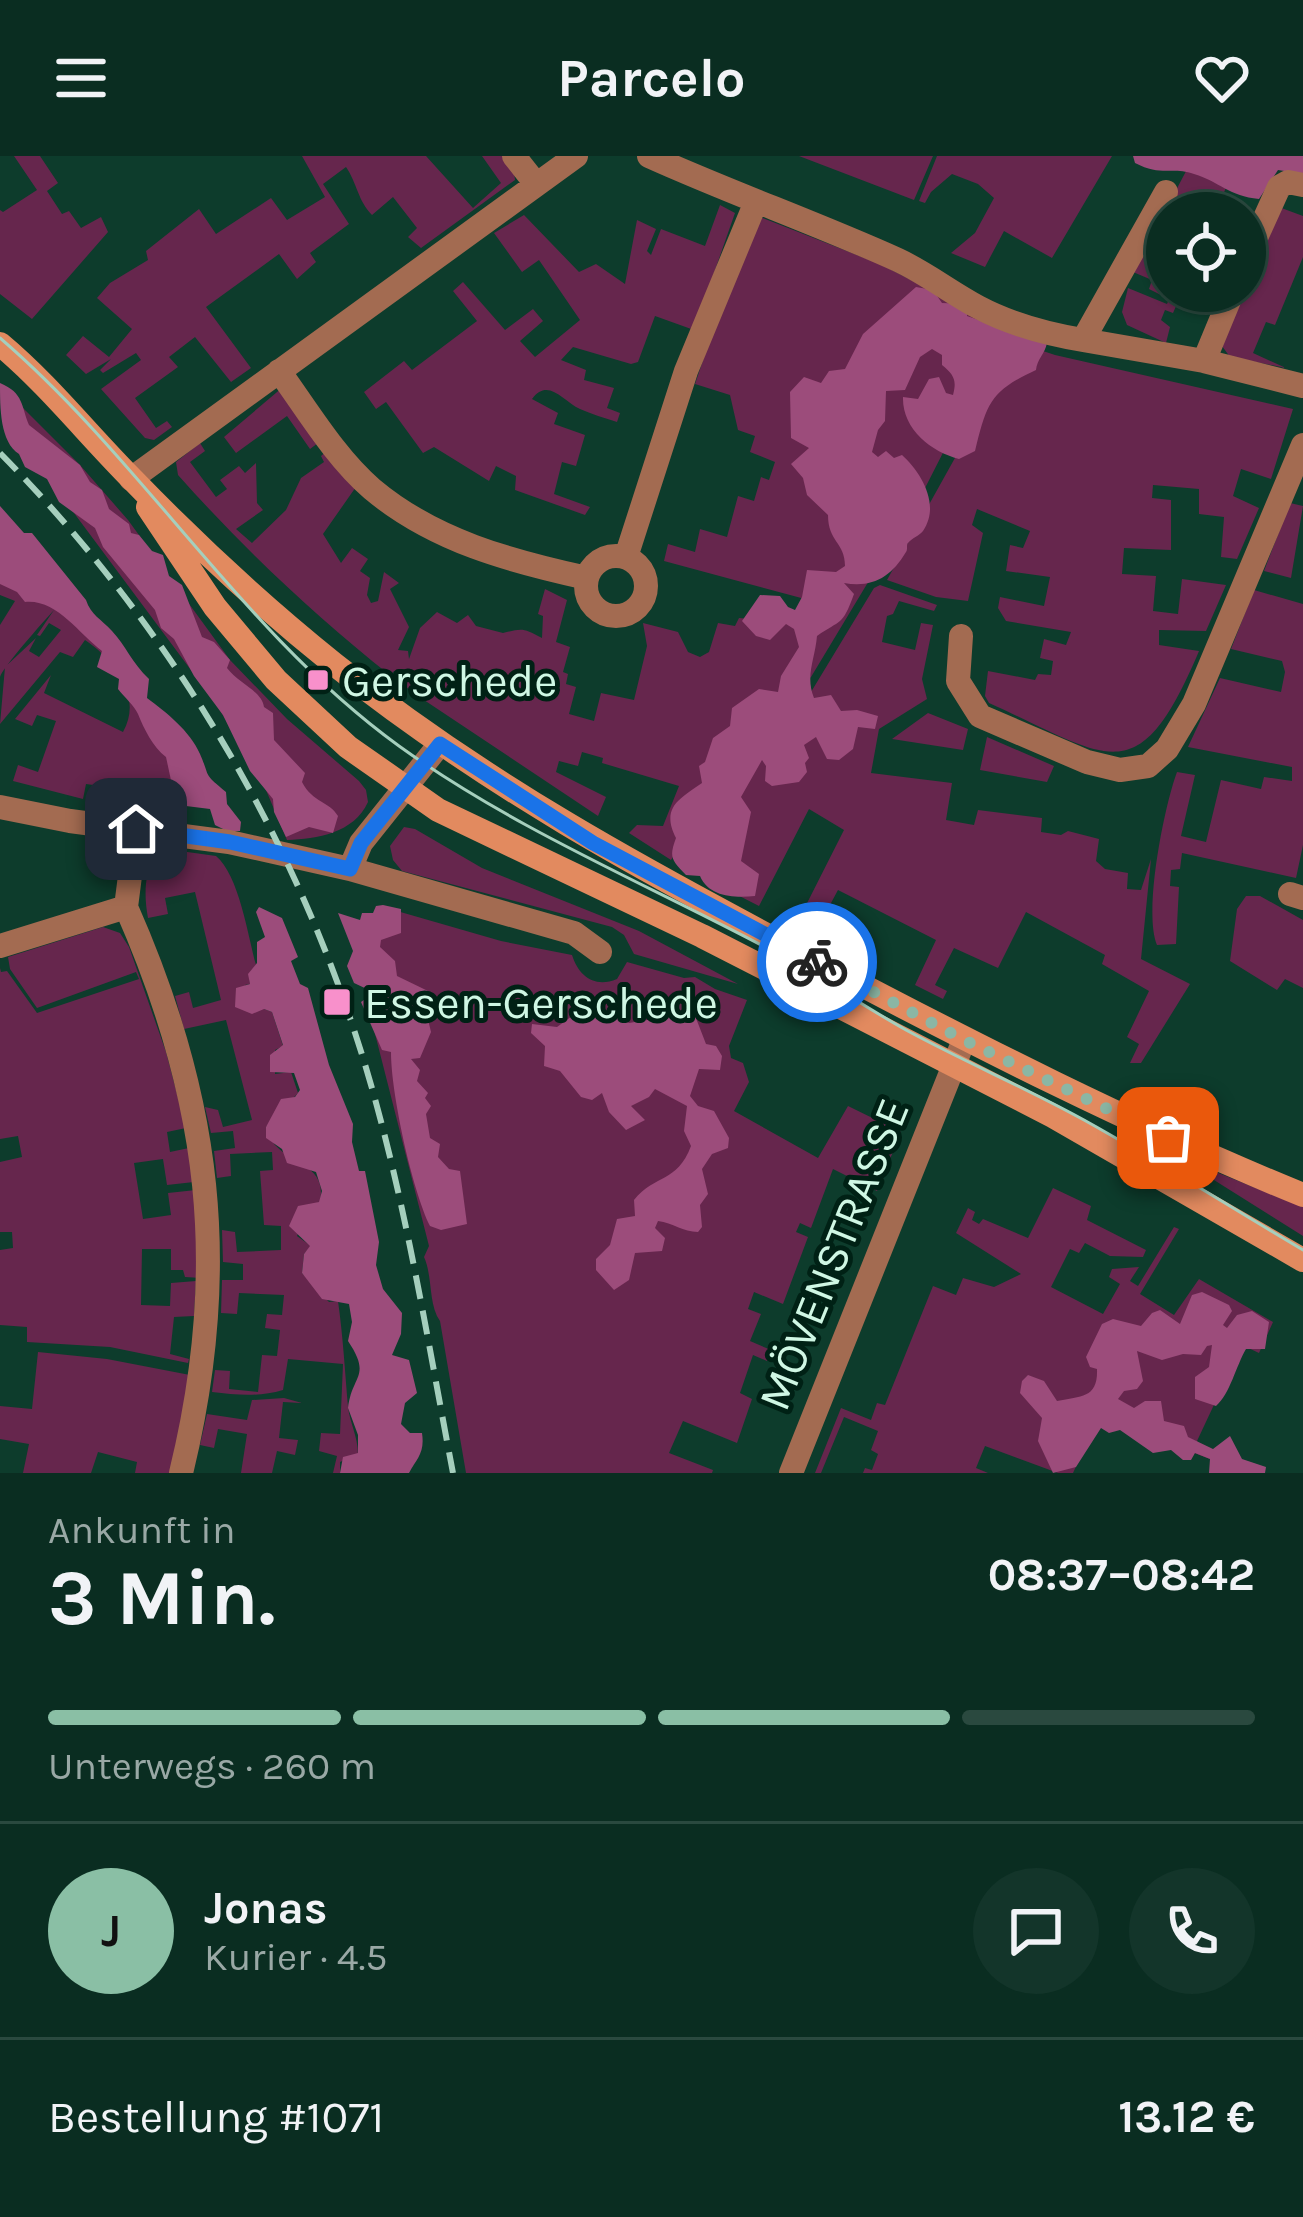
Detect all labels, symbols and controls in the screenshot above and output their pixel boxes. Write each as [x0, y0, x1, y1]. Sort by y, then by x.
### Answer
icon: menu [48, 45, 114, 111]
icon: heart [1189, 45, 1255, 111]
text: Parcelo [557, 46, 746, 110]
map controls [1146, 192, 1266, 312]
button: locate [1146, 192, 1266, 312]
place label: Gerschede [342, 655, 557, 707]
marker: Gerschede [305, 667, 331, 693]
pin [85, 778, 187, 880]
icon: home [103, 796, 169, 862]
courier [757, 902, 877, 1022]
icon: bike [784, 929, 850, 995]
place label: Essen-Gerschede [364, 977, 718, 1029]
marker: Essen-Gerschede [321, 986, 353, 1018]
pin [1117, 1087, 1219, 1189]
street label: MÖVENSTRASSE [748, 1091, 920, 1418]
icon: bag [1135, 1105, 1201, 1171]
text: Ankunft in [48, 1507, 236, 1553]
text: 08:37–08:42 [988, 1549, 1255, 1601]
text: 3 Min. [48, 1552, 275, 1644]
text: Unterwegs · 260 m [48, 1743, 376, 1789]
button: chat [973, 1868, 1099, 1994]
button: phone [1129, 1868, 1255, 1994]
text: Jonas [204, 1882, 328, 1934]
text: J [101, 1905, 121, 1957]
text: Kurier · 4.5 [204, 1934, 387, 1980]
text: Bestellung #1071 [48, 2091, 384, 2143]
text: 13.12 € [1118, 2091, 1255, 2143]

